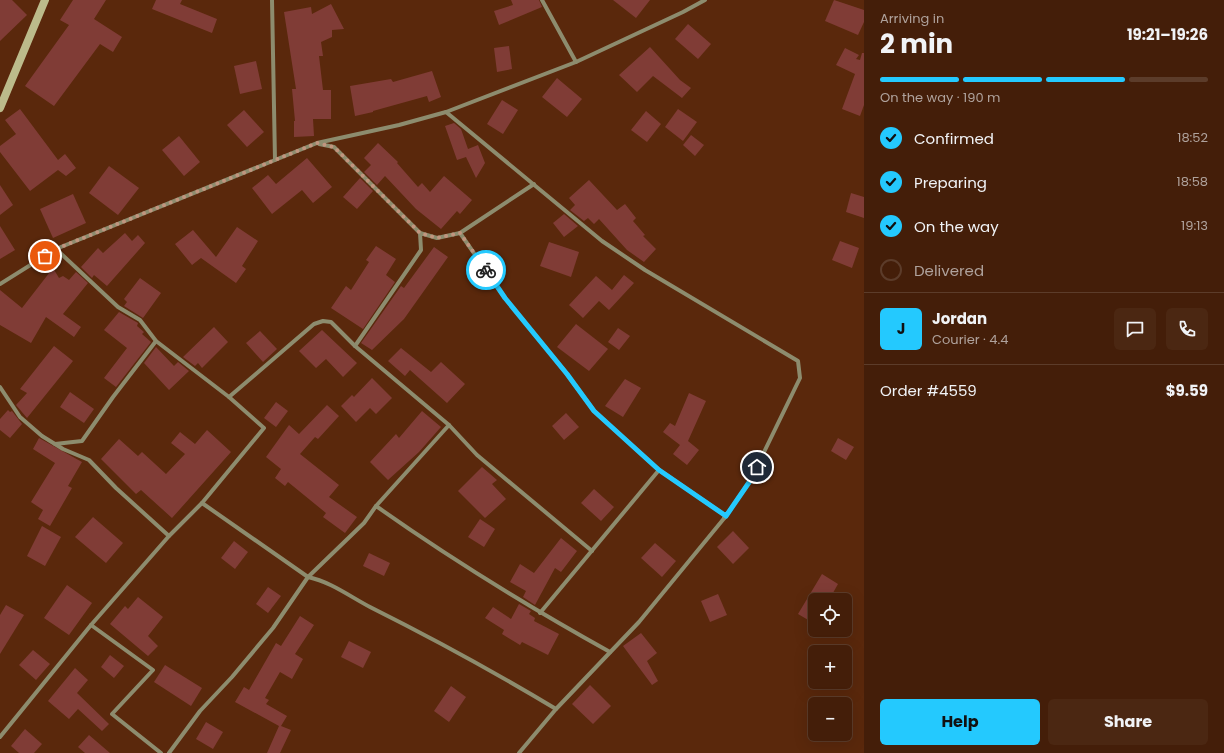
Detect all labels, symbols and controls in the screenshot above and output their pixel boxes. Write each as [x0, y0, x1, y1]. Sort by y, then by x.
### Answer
text: Arriving in [880, 9, 944, 28]
text: 19:21–19:26 [1127, 24, 1208, 45]
text: 2 min [880, 26, 953, 62]
text: On the way · 190 m [880, 88, 1000, 107]
icon: check [880, 127, 902, 149]
text: Confirmed [914, 128, 994, 149]
text: 18:52 [1177, 128, 1208, 147]
icon: check [880, 171, 902, 193]
text: Preparing [914, 172, 987, 193]
text: 18:58 [1177, 172, 1208, 191]
icon: check [880, 215, 902, 237]
text: On the way [914, 216, 999, 237]
text: 19:13 [1181, 216, 1208, 235]
pin [28, 239, 62, 273]
icon: bag [34, 245, 56, 267]
courier [466, 250, 506, 290]
icon: bike [475, 259, 497, 281]
text: Delivered [914, 260, 984, 281]
text: Jordan [932, 308, 987, 329]
button: chat [1114, 308, 1156, 350]
button: phone [1166, 308, 1208, 350]
text: J [897, 318, 905, 339]
text: Courier · 4.4 [932, 330, 1008, 349]
text: Order #4559 [880, 380, 977, 401]
text: $9.59 [1166, 380, 1208, 401]
pin [740, 450, 774, 484]
icon: home [746, 456, 768, 478]
map controls [808, 593, 852, 741]
button: locate [808, 593, 852, 637]
button: + [808, 645, 852, 689]
button: − [808, 697, 852, 741]
button: Help [880, 699, 1040, 745]
button: Share [1048, 699, 1208, 745]

